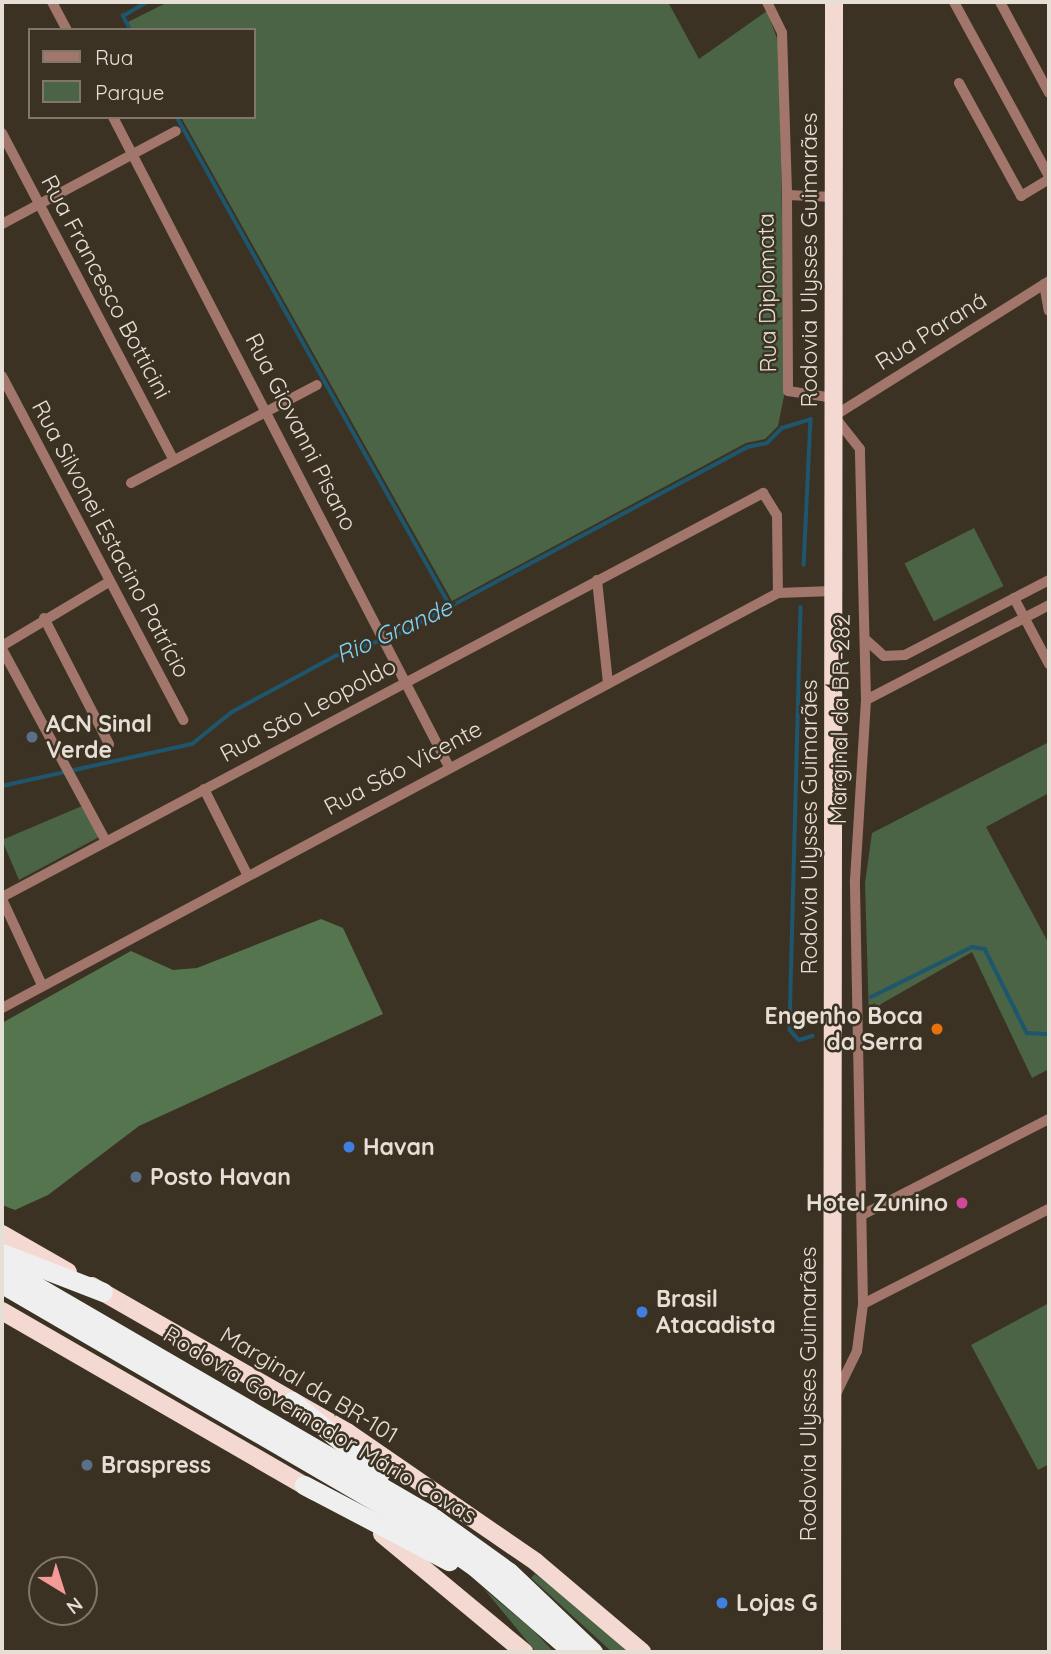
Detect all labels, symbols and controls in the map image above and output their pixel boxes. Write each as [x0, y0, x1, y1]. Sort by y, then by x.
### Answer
legend [28, 28, 256, 119]
text: Rua [95, 44, 134, 70]
text: Parque [95, 79, 164, 105]
street label: Rodovia Ulysses Guimarães [795, 112, 823, 408]
street label: Rua Francesco Botticini [35, 170, 177, 404]
street label: Rua Diplomata [752, 213, 782, 373]
street label: Rua Paraná [870, 286, 992, 376]
street label: Rua Giovanni Pisano [239, 329, 363, 535]
street label: Rua Silvonei Estacino Patrício [26, 396, 196, 682]
water label: Rio Grande [331, 593, 457, 669]
street label: Marginal da BR-282 [824, 613, 856, 825]
street label: Rua São Leopoldo [215, 652, 401, 768]
street label: Rodovia Ulysses Guimarães [795, 679, 823, 975]
place label: ACN Sinal Verde [46, 710, 152, 764]
street label: Rua São Vicente [319, 715, 487, 821]
marker: ACN Sinal Verde [24, 729, 40, 745]
place label: Engenho Boca da Serra [765, 1002, 923, 1056]
marker: Engenho Boca da Serra [929, 1021, 945, 1037]
place label: Havan [363, 1133, 435, 1161]
marker: Havan [341, 1139, 357, 1155]
place label: Posto Havan [150, 1163, 291, 1191]
marker: Posto Havan [128, 1169, 144, 1185]
place label: Hotel Zunino [806, 1189, 948, 1217]
marker: Hotel Zunino [954, 1195, 970, 1211]
street label: Rodovia Ulysses Guimarães [794, 1246, 822, 1542]
place label: Brasil Atacadista [656, 1285, 776, 1339]
marker: Brasil Atacadista [634, 1304, 650, 1320]
street label: Rodovia Governador Mário Covas [158, 1320, 482, 1530]
street label: Marginal da BR-101 [215, 1321, 403, 1449]
place label: Braspress [101, 1451, 211, 1479]
marker: Braspress [79, 1457, 95, 1473]
north arrow [28, 1556, 98, 1626]
place label: Lojas G [736, 1589, 818, 1617]
text: N [62, 1592, 88, 1620]
marker: Lojas G [714, 1595, 730, 1611]

